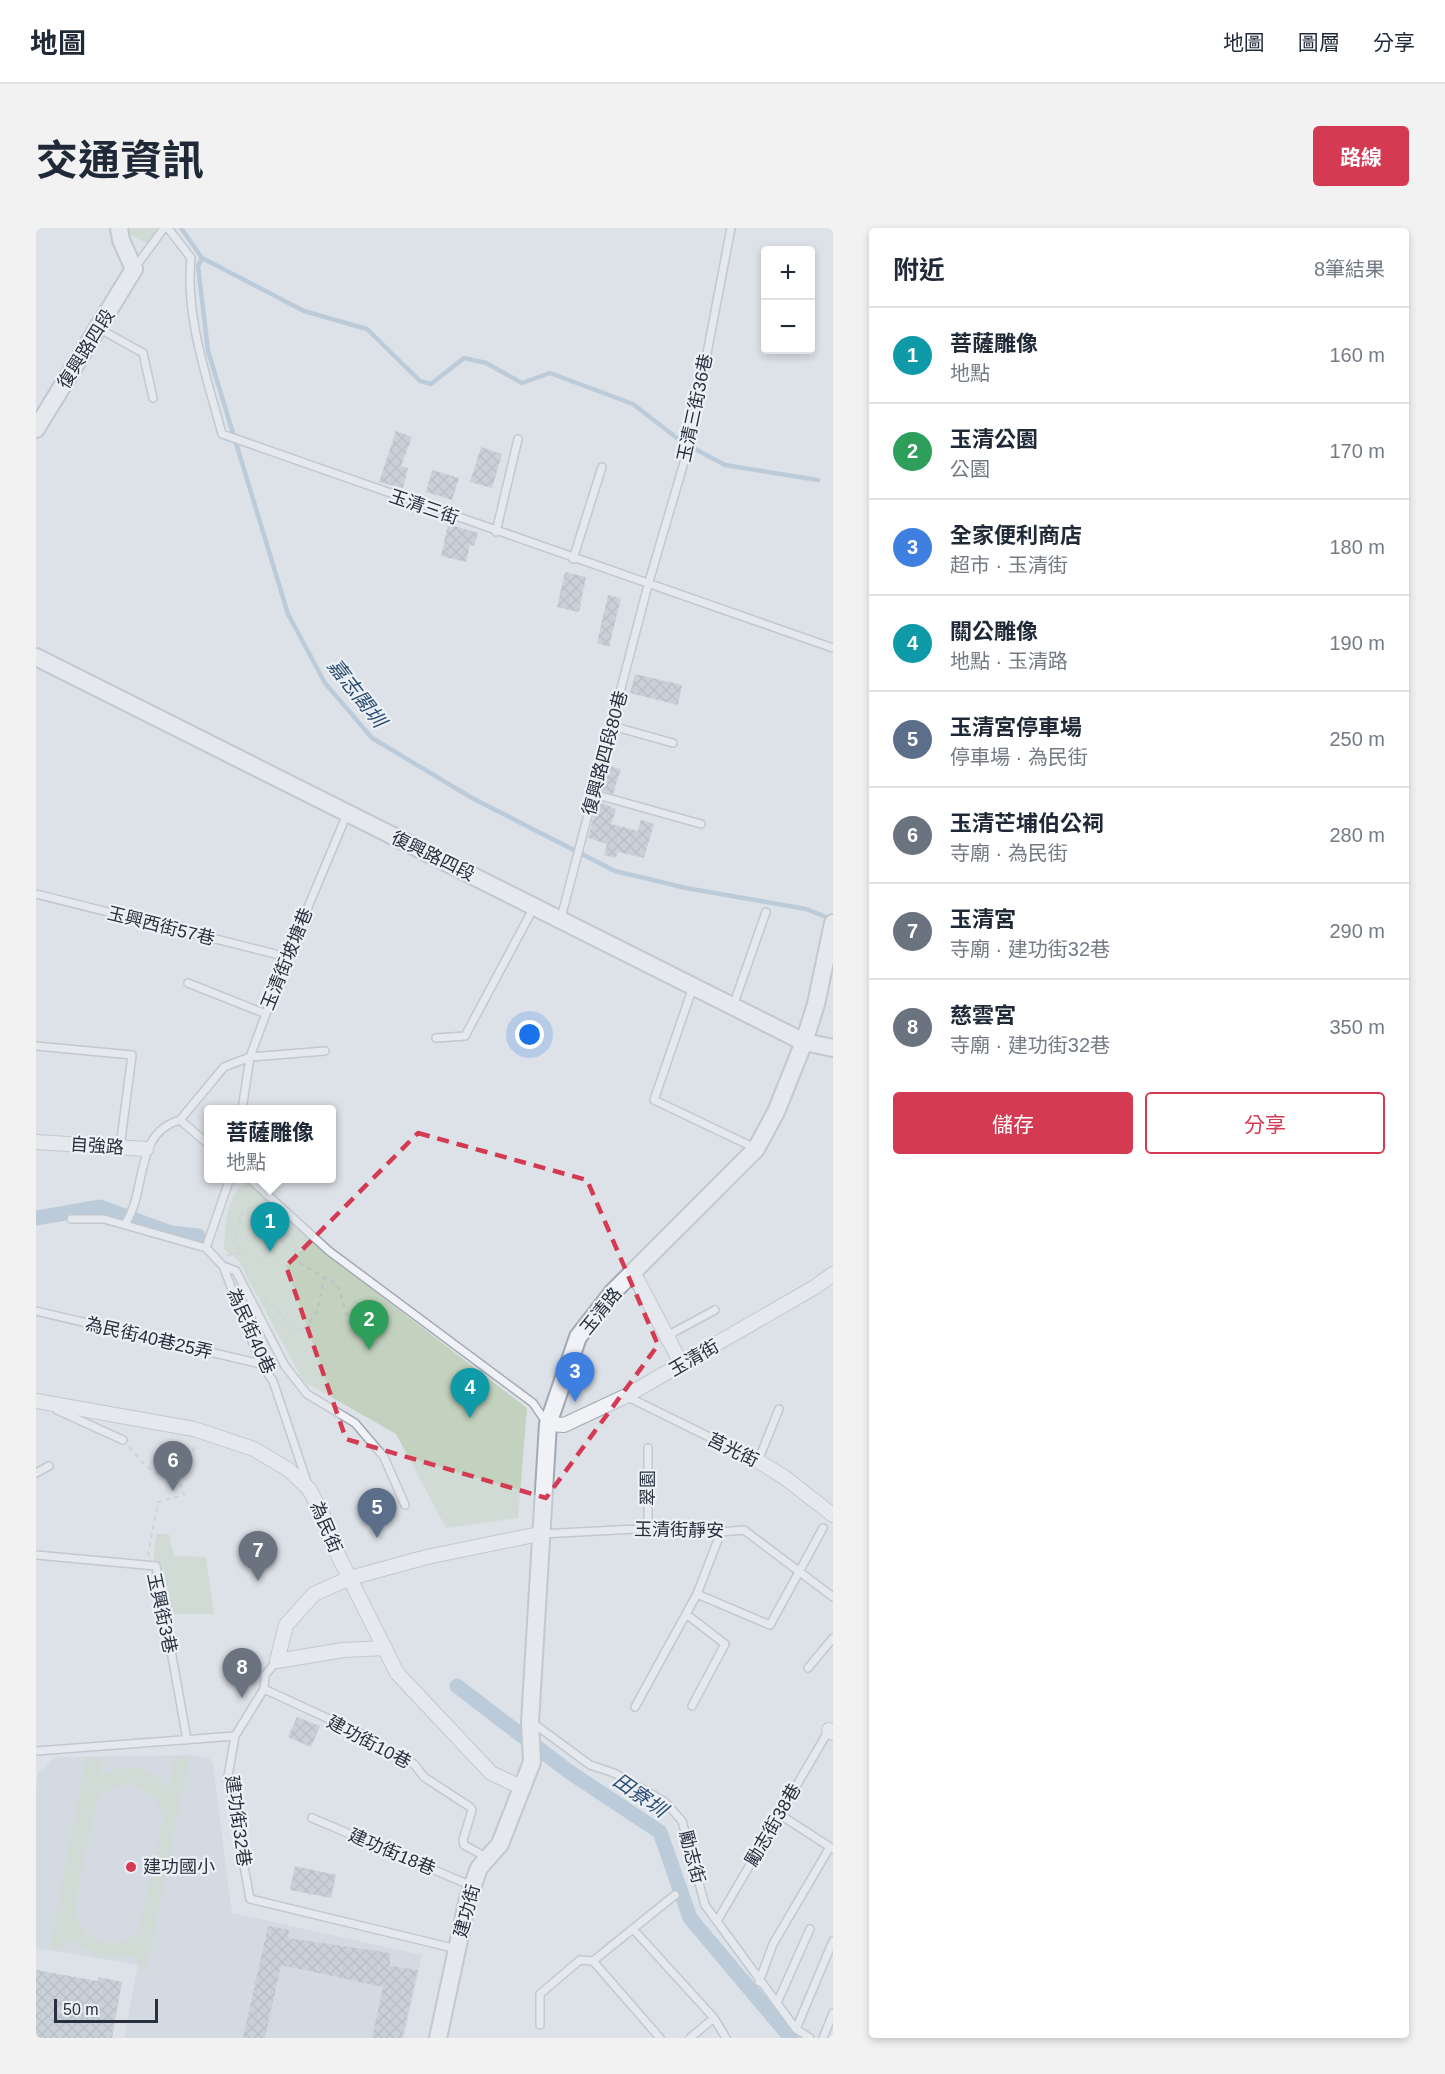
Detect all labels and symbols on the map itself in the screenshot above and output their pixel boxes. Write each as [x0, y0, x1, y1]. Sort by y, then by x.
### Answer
street label: 復興路四段 [54, 306, 118, 392]
street label: 玉清三街36巷 [674, 352, 716, 464]
street label: 玉清三街 [387, 486, 461, 528]
water label: 嘉志閣圳 [324, 655, 392, 734]
street label: 復興路四段80巷 [579, 689, 631, 817]
street label: 復興路四段 [388, 827, 478, 885]
street label: 玉興西街57巷 [105, 903, 217, 949]
street label: 玉清街坡塘巷 [257, 905, 317, 1013]
your location [515, 1020, 544, 1049]
street label: 自強路 [69, 1134, 125, 1158]
pin: 1 [250, 1202, 290, 1252]
street label: 玉清路 [576, 1284, 626, 1338]
street label: 為民街40巷 [223, 1285, 279, 1377]
pin: 2 [350, 1300, 388, 1350]
street label: 為民街40巷25弄 [83, 1314, 215, 1362]
street label: 玉清街 [666, 1336, 722, 1380]
pin: 3 [556, 1352, 594, 1402]
pin: 4 [450, 1368, 490, 1418]
street label: 莒光街 [704, 1429, 762, 1471]
pin: 6 [154, 1442, 192, 1491]
street label: 翠園 [638, 1470, 658, 1506]
pin: 5 [358, 1488, 396, 1538]
street label: 為民街 [306, 1498, 346, 1556]
street label: 玉清街靜安 [634, 1519, 724, 1541]
pin: 7 [238, 1532, 278, 1581]
street label: 玉興街3巷 [144, 1571, 180, 1655]
pin: 8 [222, 1648, 262, 1698]
street label: 建功街10巷 [324, 1712, 414, 1772]
water label: 田寮圳 [609, 1769, 673, 1823]
street label: 建功街32巷 [222, 1774, 254, 1868]
street label: 勵志街38巷 [741, 1780, 805, 1870]
street label: 建功街18巷 [346, 1825, 438, 1879]
street label: 勵志街 [675, 1828, 709, 1886]
place label: 建功國小 [143, 1857, 215, 1877]
marker: 建功國小 [124, 1860, 138, 1874]
street label: 建功街 [450, 1882, 484, 1940]
scale bar [54, 1996, 158, 2024]

